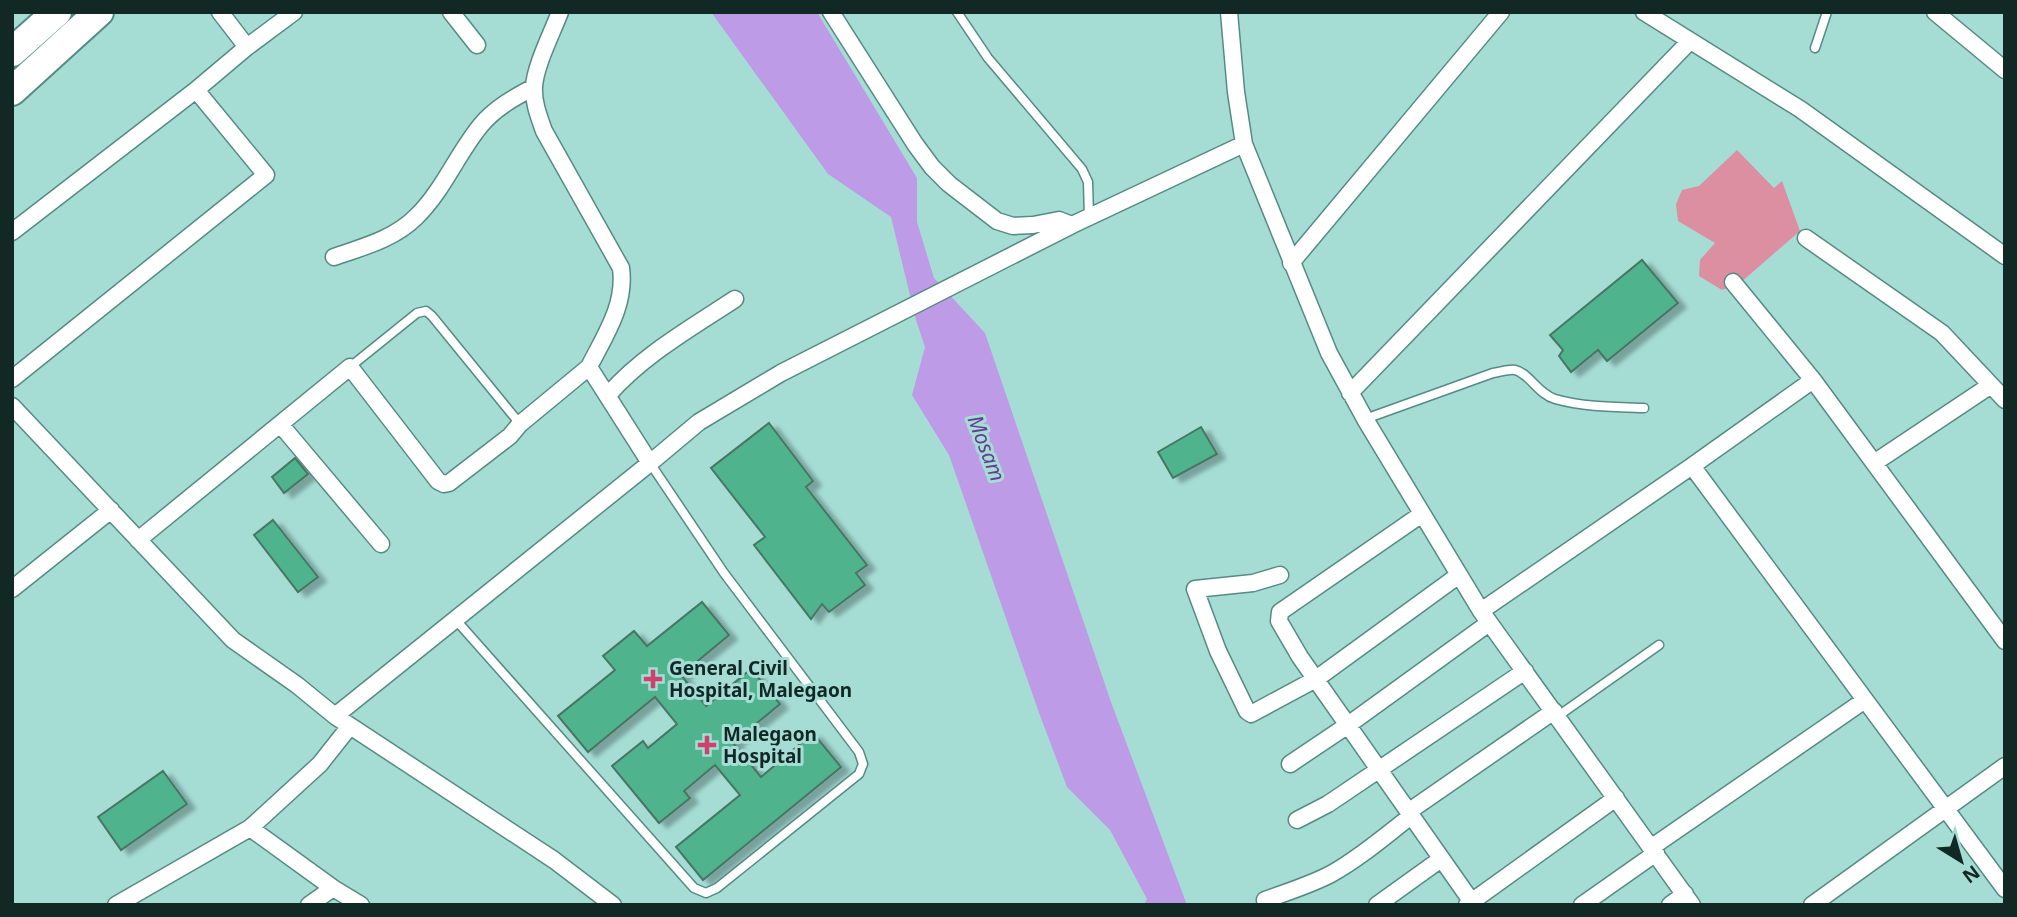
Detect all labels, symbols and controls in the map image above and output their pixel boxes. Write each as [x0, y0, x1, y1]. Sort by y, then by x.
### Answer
water label: Mosam [962, 411, 1012, 485]
place label: General Civil Hospital, Malegaon [669, 655, 852, 703]
marker: General Civil Hospital, Malegaon [643, 669, 663, 689]
place label: Malegaon Hospital [723, 721, 817, 769]
marker: Malegaon Hospital [697, 735, 717, 755]
north arrow [1926, 826, 1996, 896]
text: N [1957, 860, 1985, 890]

